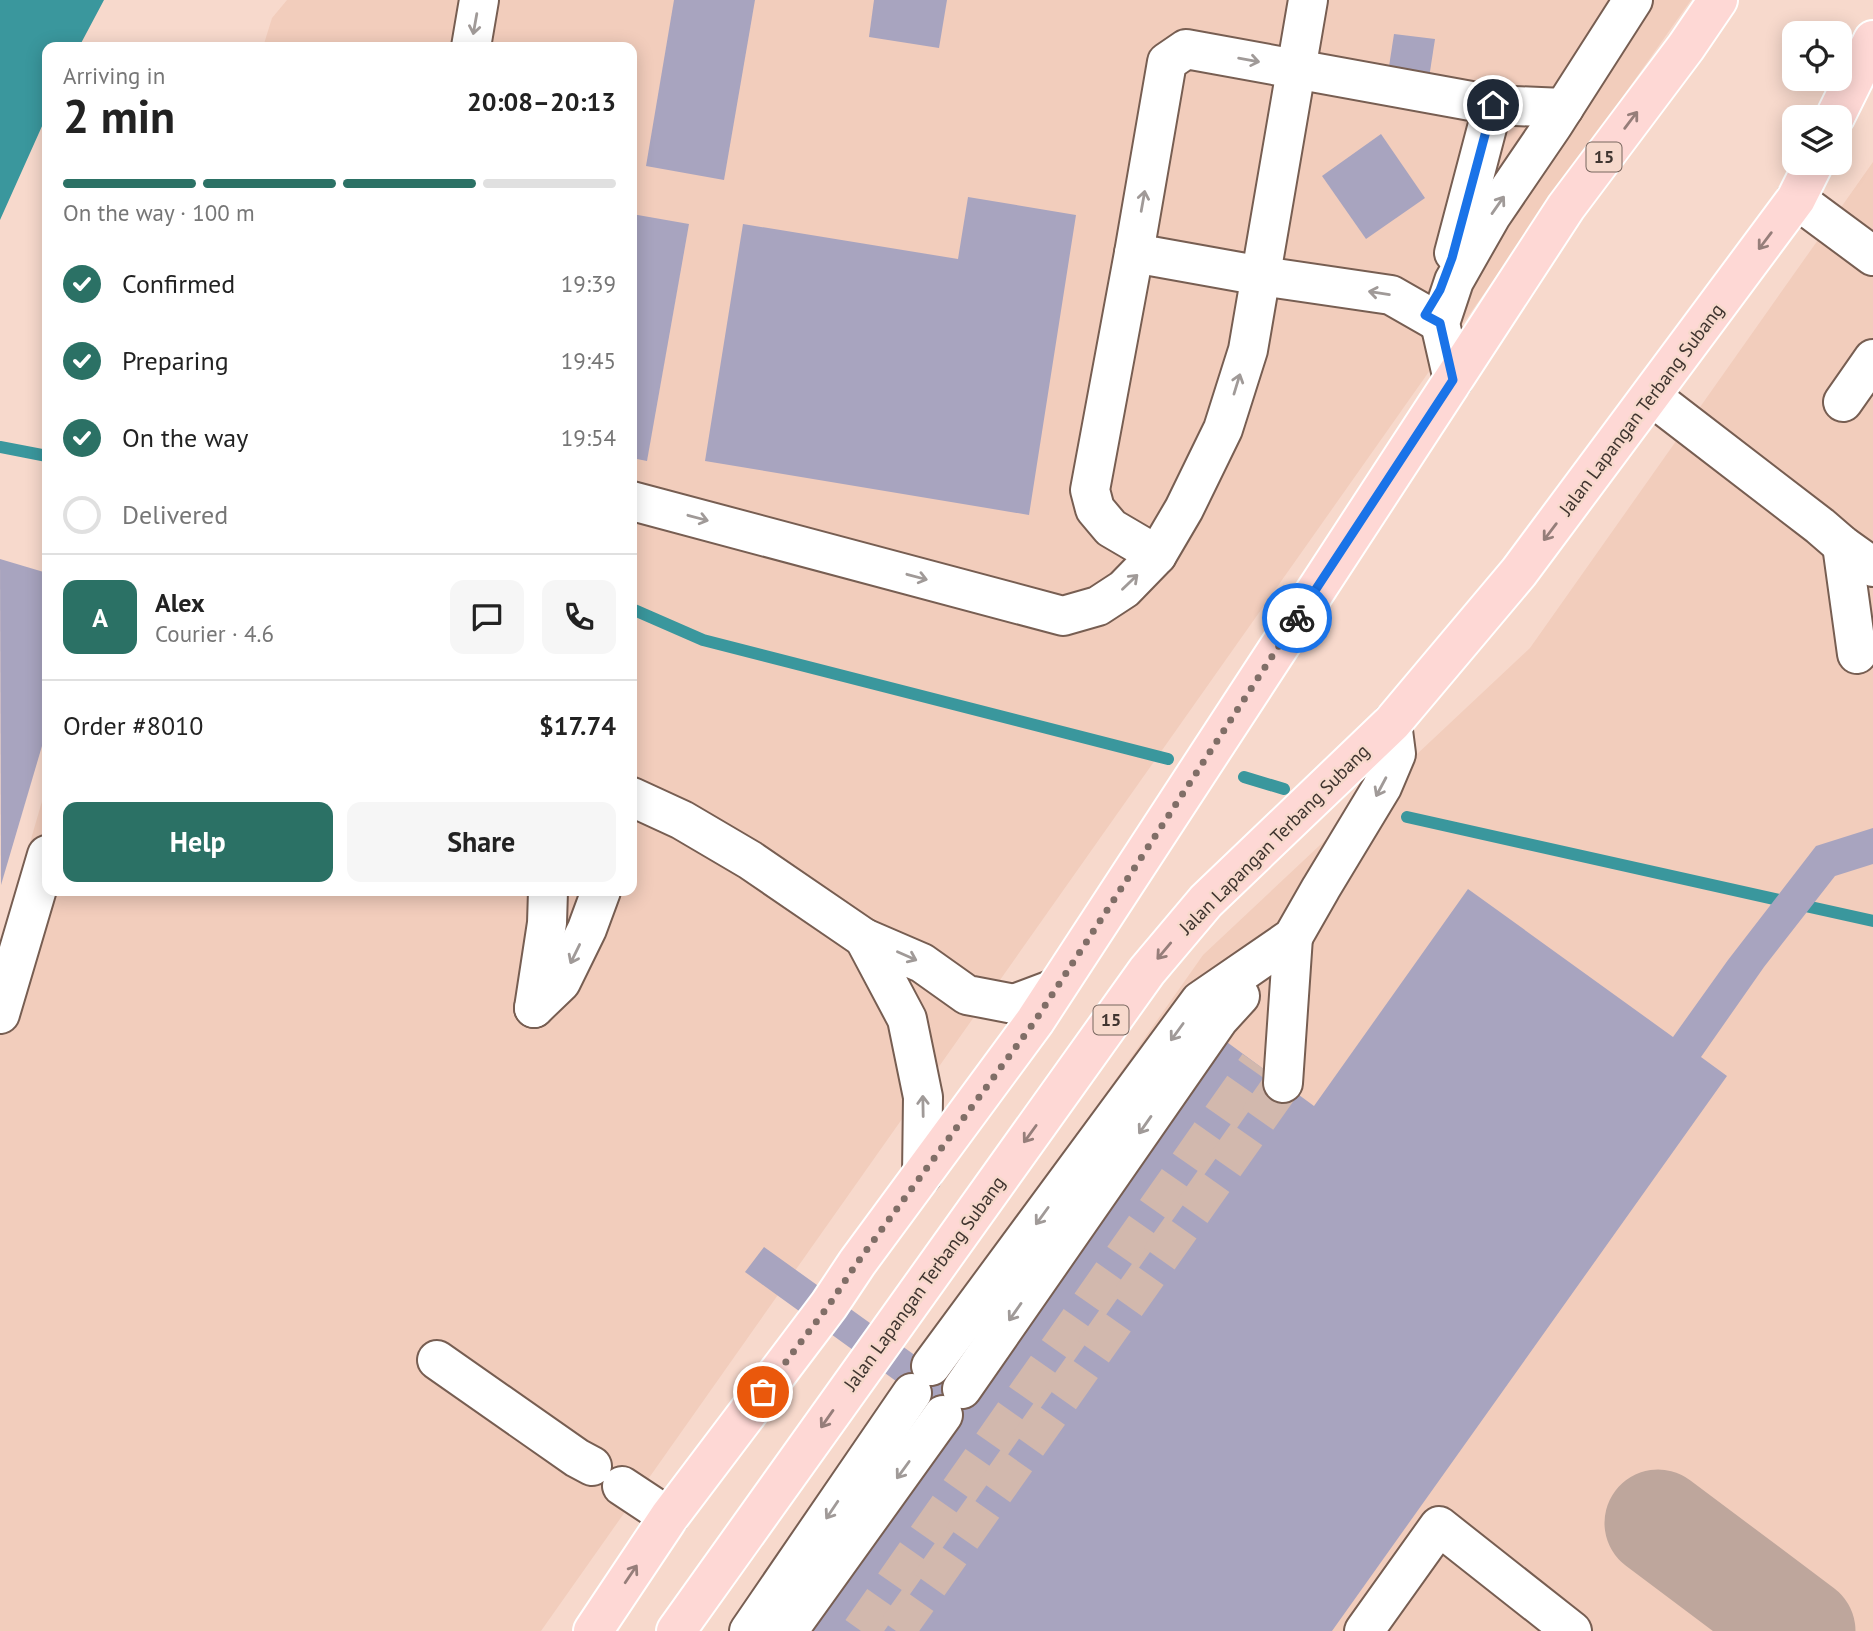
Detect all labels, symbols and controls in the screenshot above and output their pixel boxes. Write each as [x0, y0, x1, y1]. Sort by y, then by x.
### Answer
one-way arrow [468, 12, 481, 35]
map controls [1782, 21, 1852, 175]
button: locate [1782, 21, 1852, 91]
one-way arrow [1237, 54, 1260, 68]
text: Arriving in [63, 61, 165, 90]
pin [1463, 75, 1523, 135]
text: 20:08–20:13 [467, 85, 616, 118]
text: 2 min [63, 86, 175, 146]
icon: home [1474, 86, 1512, 124]
button: layers [1782, 105, 1852, 175]
one-way arrow [1624, 111, 1639, 130]
road number: 15 [1586, 142, 1622, 172]
one-way arrow [1137, 190, 1150, 213]
one-way arrow [1491, 196, 1505, 215]
text: On the way · 100 m [63, 198, 255, 227]
one-way arrow [1758, 231, 1772, 250]
icon: check [63, 265, 101, 303]
text: Confirmed [122, 267, 235, 300]
text: 19:39 [561, 269, 616, 298]
one-way arrow [1368, 286, 1391, 299]
street label: Jalan Lapangan Terbang Subang [1553, 298, 1729, 520]
icon: check [63, 342, 101, 380]
text: Preparing [122, 344, 229, 377]
text: 19:45 [561, 346, 616, 375]
one-way arrow [1231, 373, 1244, 395]
icon: check [63, 419, 101, 457]
text: On the way [122, 421, 248, 454]
text: 19:54 [561, 423, 616, 452]
text: Delivered [122, 498, 228, 531]
one-way arrow [686, 512, 709, 525]
one-way arrow [1542, 522, 1557, 541]
one-way arrow [906, 571, 928, 584]
one-way arrow [1122, 574, 1139, 591]
button: chat [450, 580, 524, 654]
button: phone [542, 580, 616, 654]
courier [1262, 583, 1332, 653]
text: Alex [155, 586, 205, 619]
icon: bike [1278, 599, 1316, 637]
text: A [92, 601, 108, 634]
text: Courier · 4.6 [155, 619, 274, 648]
text: Order #8010 [63, 709, 203, 742]
text: $17.74 [539, 709, 616, 742]
street label: Jalan Lapangan Terbang Subang [1173, 739, 1374, 940]
one-way arrow [1373, 777, 1387, 797]
button: Help [63, 802, 333, 882]
button: Share [347, 802, 616, 882]
one-way arrow [1156, 941, 1172, 959]
one-way arrow [568, 943, 581, 964]
one-way arrow [896, 951, 917, 964]
road number: 15 [1094, 1006, 1128, 1035]
one-way arrow [1170, 1023, 1185, 1042]
one-way arrow [916, 1095, 929, 1118]
one-way arrow [1138, 1115, 1152, 1134]
one-way arrow [1023, 1124, 1037, 1143]
street label: Jalan Lapangan Terbang Subang [838, 1171, 1010, 1396]
one-way arrow [1035, 1206, 1049, 1225]
one-way arrow [1008, 1302, 1022, 1321]
pin [733, 1362, 793, 1422]
icon: bag [744, 1373, 782, 1411]
one-way arrow [819, 1409, 834, 1428]
one-way arrow [896, 1460, 910, 1479]
one-way arrow [825, 1500, 839, 1519]
one-way arrow [624, 1565, 638, 1585]

